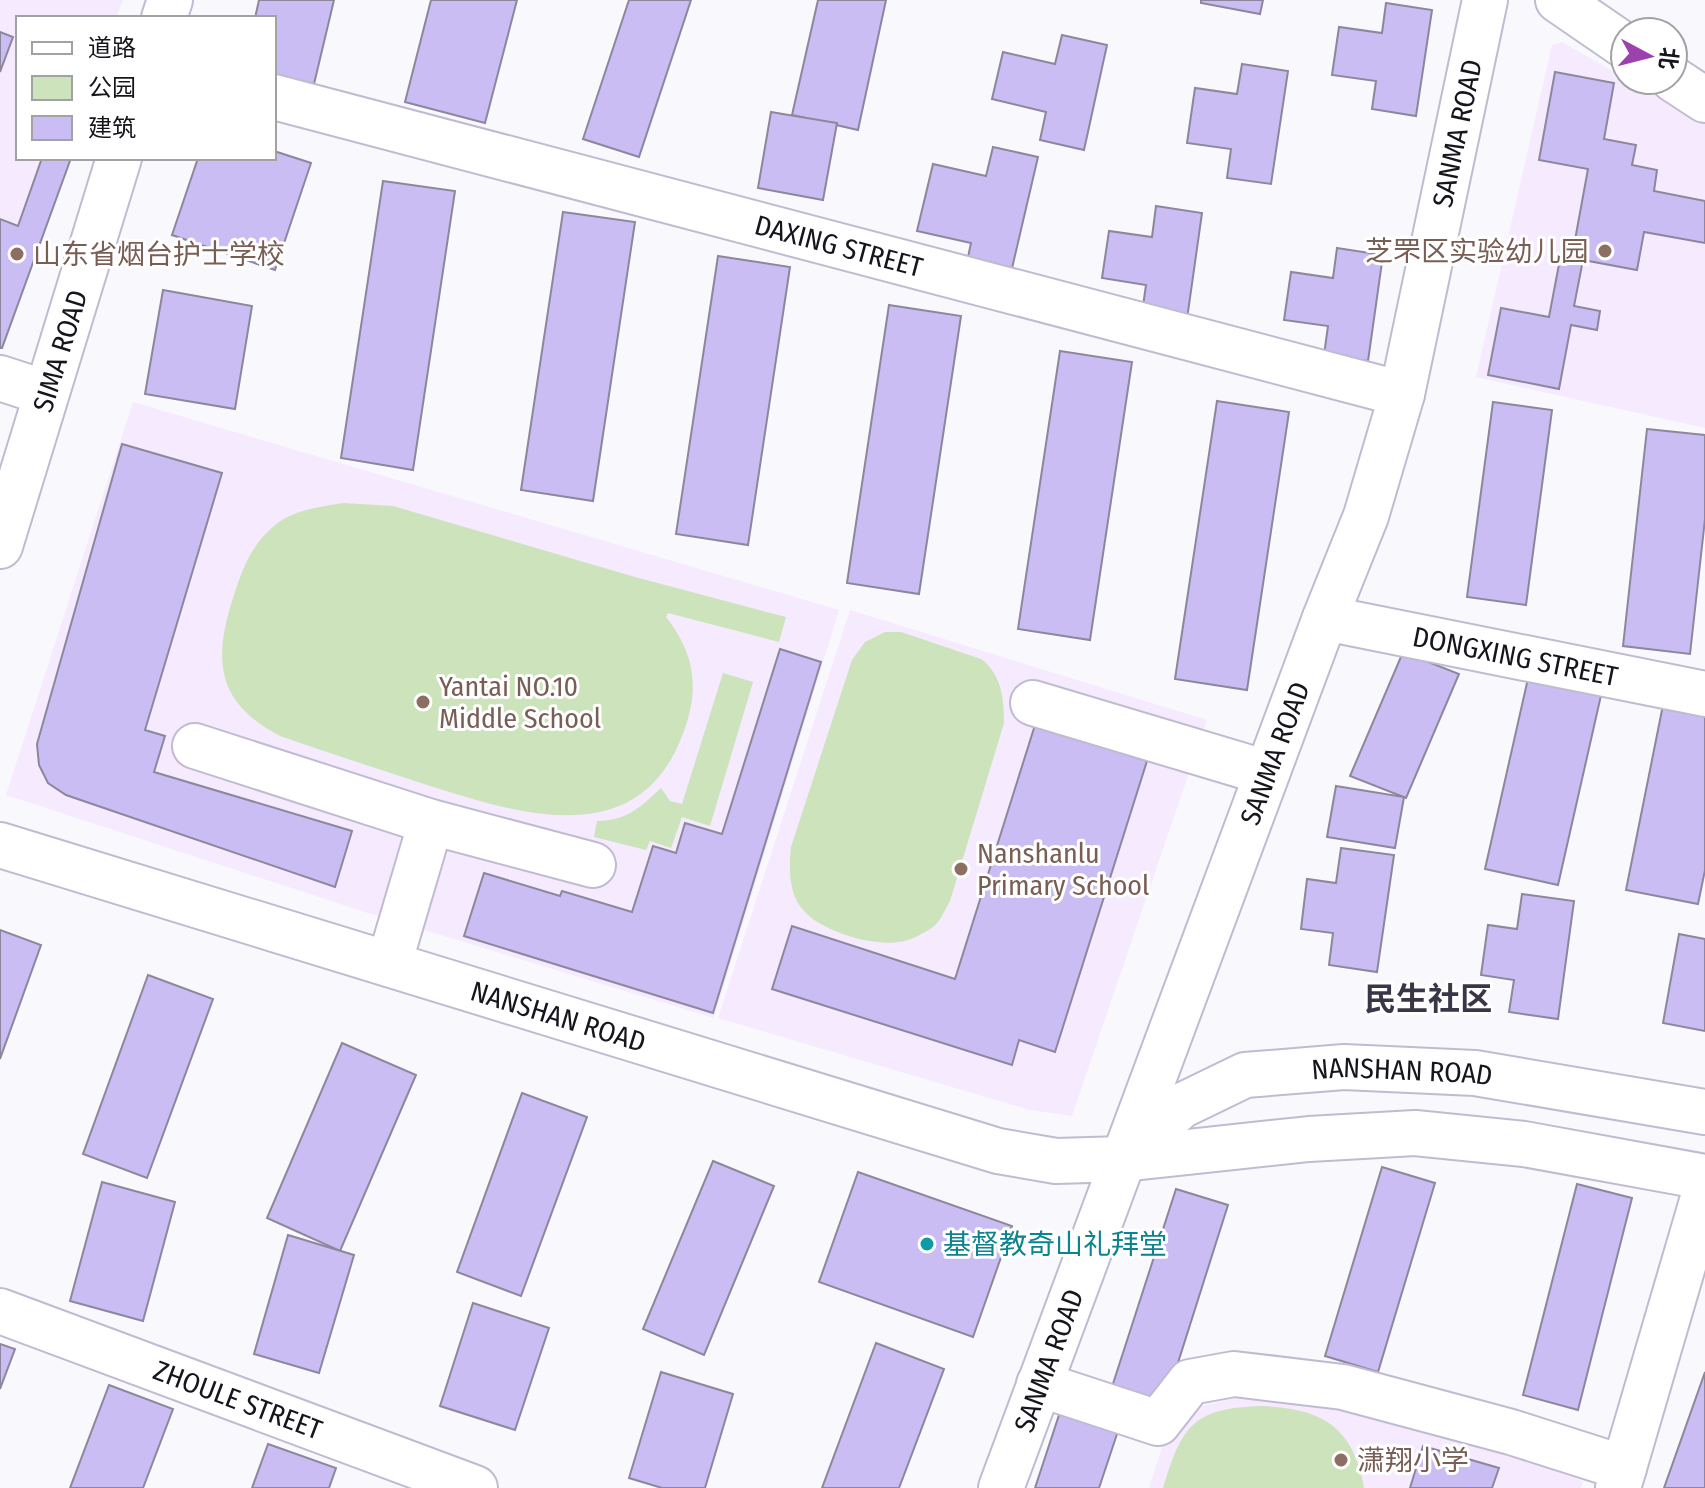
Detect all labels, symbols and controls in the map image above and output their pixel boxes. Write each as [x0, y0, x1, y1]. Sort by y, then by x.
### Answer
legend [16, 16, 276, 160]
north arrow [1609, 16, 1689, 96]
text: 道路 [88, 34, 136, 62]
text: 北 [1654, 46, 1683, 71]
street label: SANMA ROAD [1426, 57, 1489, 210]
text: 公园 [88, 74, 136, 102]
text: 建筑 [88, 114, 136, 142]
street label: DAXING STREET [751, 208, 926, 284]
place label: 芝罘区实验幼儿园 [1365, 235, 1589, 268]
place label: 山东省烟台护士学校 [33, 238, 285, 271]
marker: 芝罘区实验幼儿园 [1596, 242, 1614, 260]
marker: 山东省烟台护士学校 [8, 245, 26, 263]
street label: SIMA ROAD [26, 286, 95, 416]
street label: DONGXING STREET [1410, 620, 1620, 693]
place label: Yantai NO.10 Middle School [439, 670, 601, 735]
street label: SANMA ROAD [1233, 677, 1317, 830]
marker: Yantai NO.10 Middle School [414, 693, 432, 711]
place label: Nanshanlu Primary School [977, 837, 1149, 902]
marker: Nanshanlu Primary School [952, 860, 970, 878]
street label: NANSHAN ROAD [467, 974, 650, 1059]
district label: 民生社区 [1364, 980, 1492, 1018]
street label: NANSHAN ROAD [1310, 1051, 1495, 1093]
place label: 基督教奇山礼拜堂 [943, 1228, 1167, 1261]
marker: 基督教奇山礼拜堂 [918, 1235, 936, 1253]
street label: SANMA ROAD [1007, 1285, 1091, 1437]
street label: ZHOULE STREET [149, 1354, 327, 1447]
place label: 潇翔小学 [1357, 1444, 1469, 1477]
marker: 潇翔小学 [1332, 1451, 1350, 1469]

